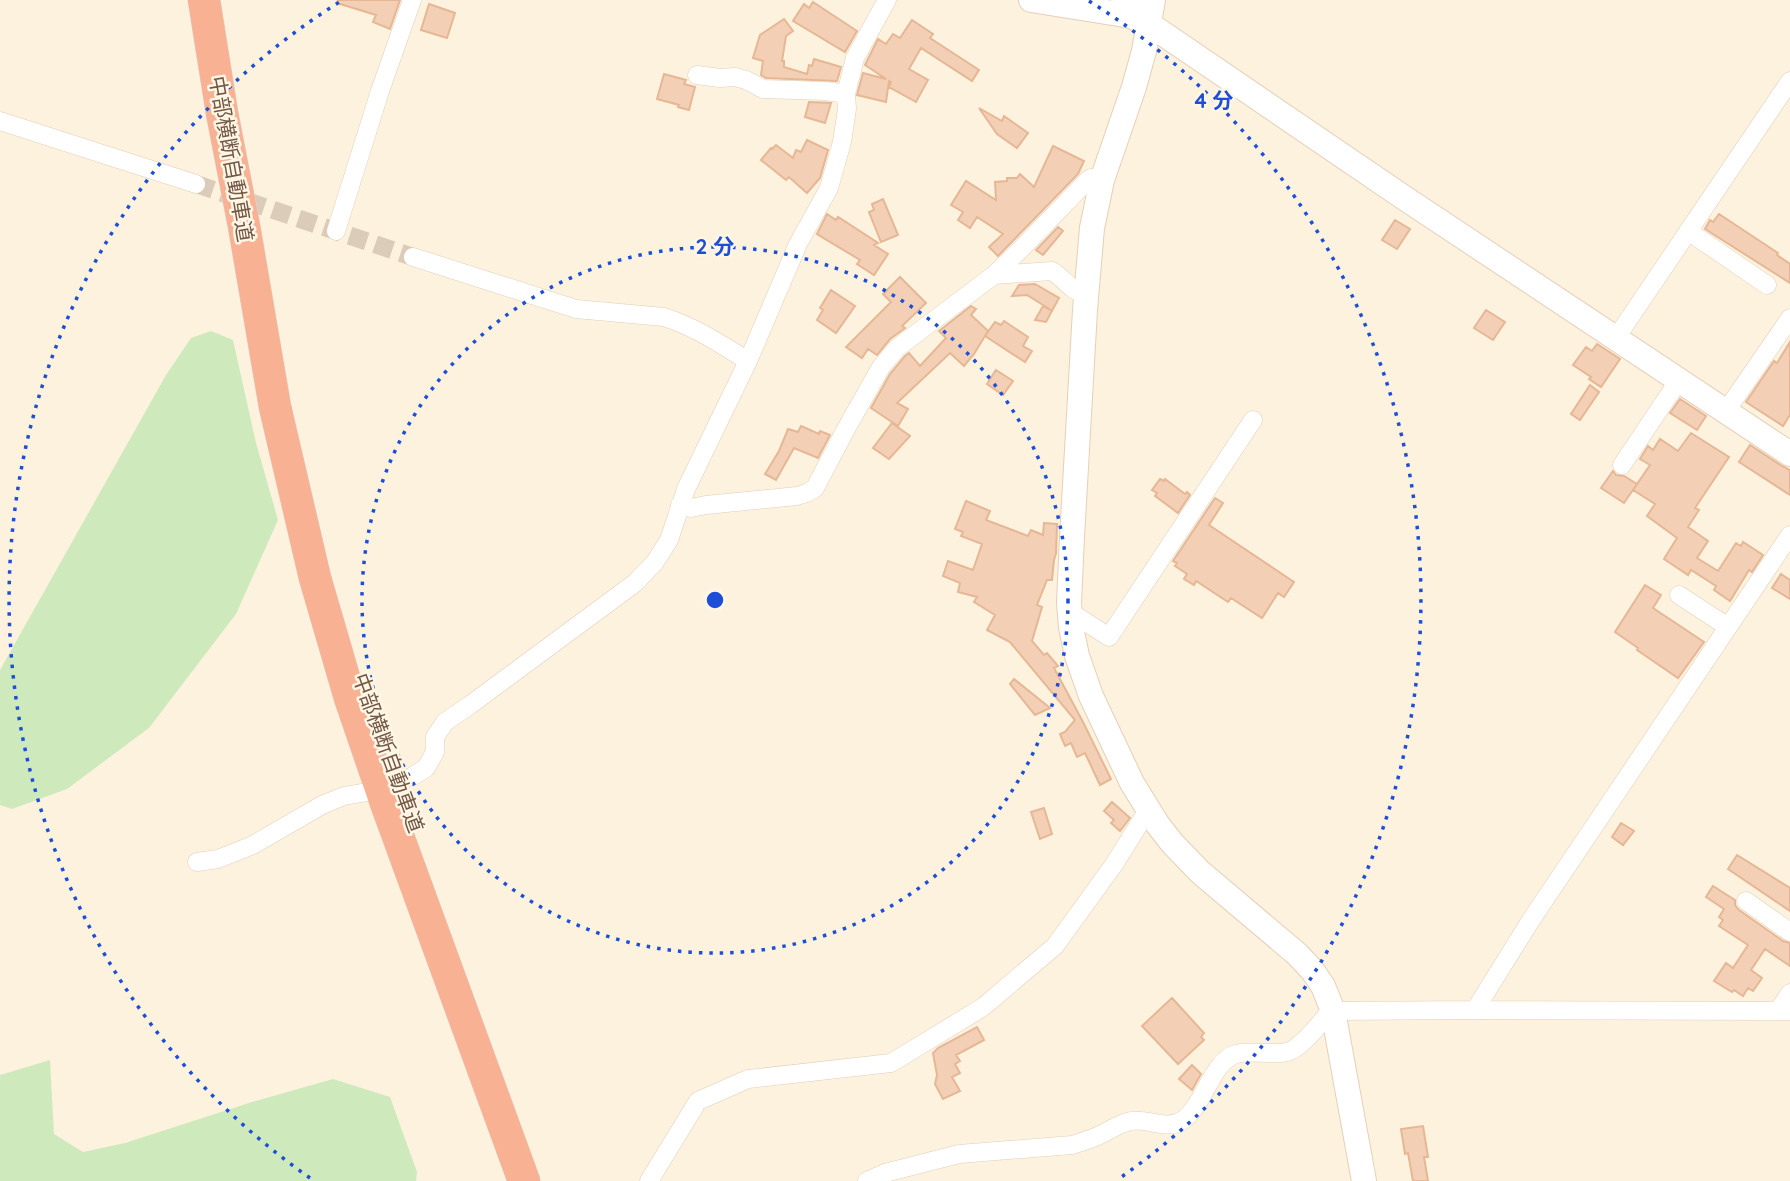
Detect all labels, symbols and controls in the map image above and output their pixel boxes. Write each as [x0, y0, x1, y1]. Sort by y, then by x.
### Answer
street label: 中部横断自動車道 [205, 74, 259, 244]
text: 4 分 [1194, 87, 1234, 113]
text: 2 分 [696, 233, 734, 259]
centre of rings [703, 588, 727, 612]
street label: 中部横断自動車道 [348, 669, 430, 836]

